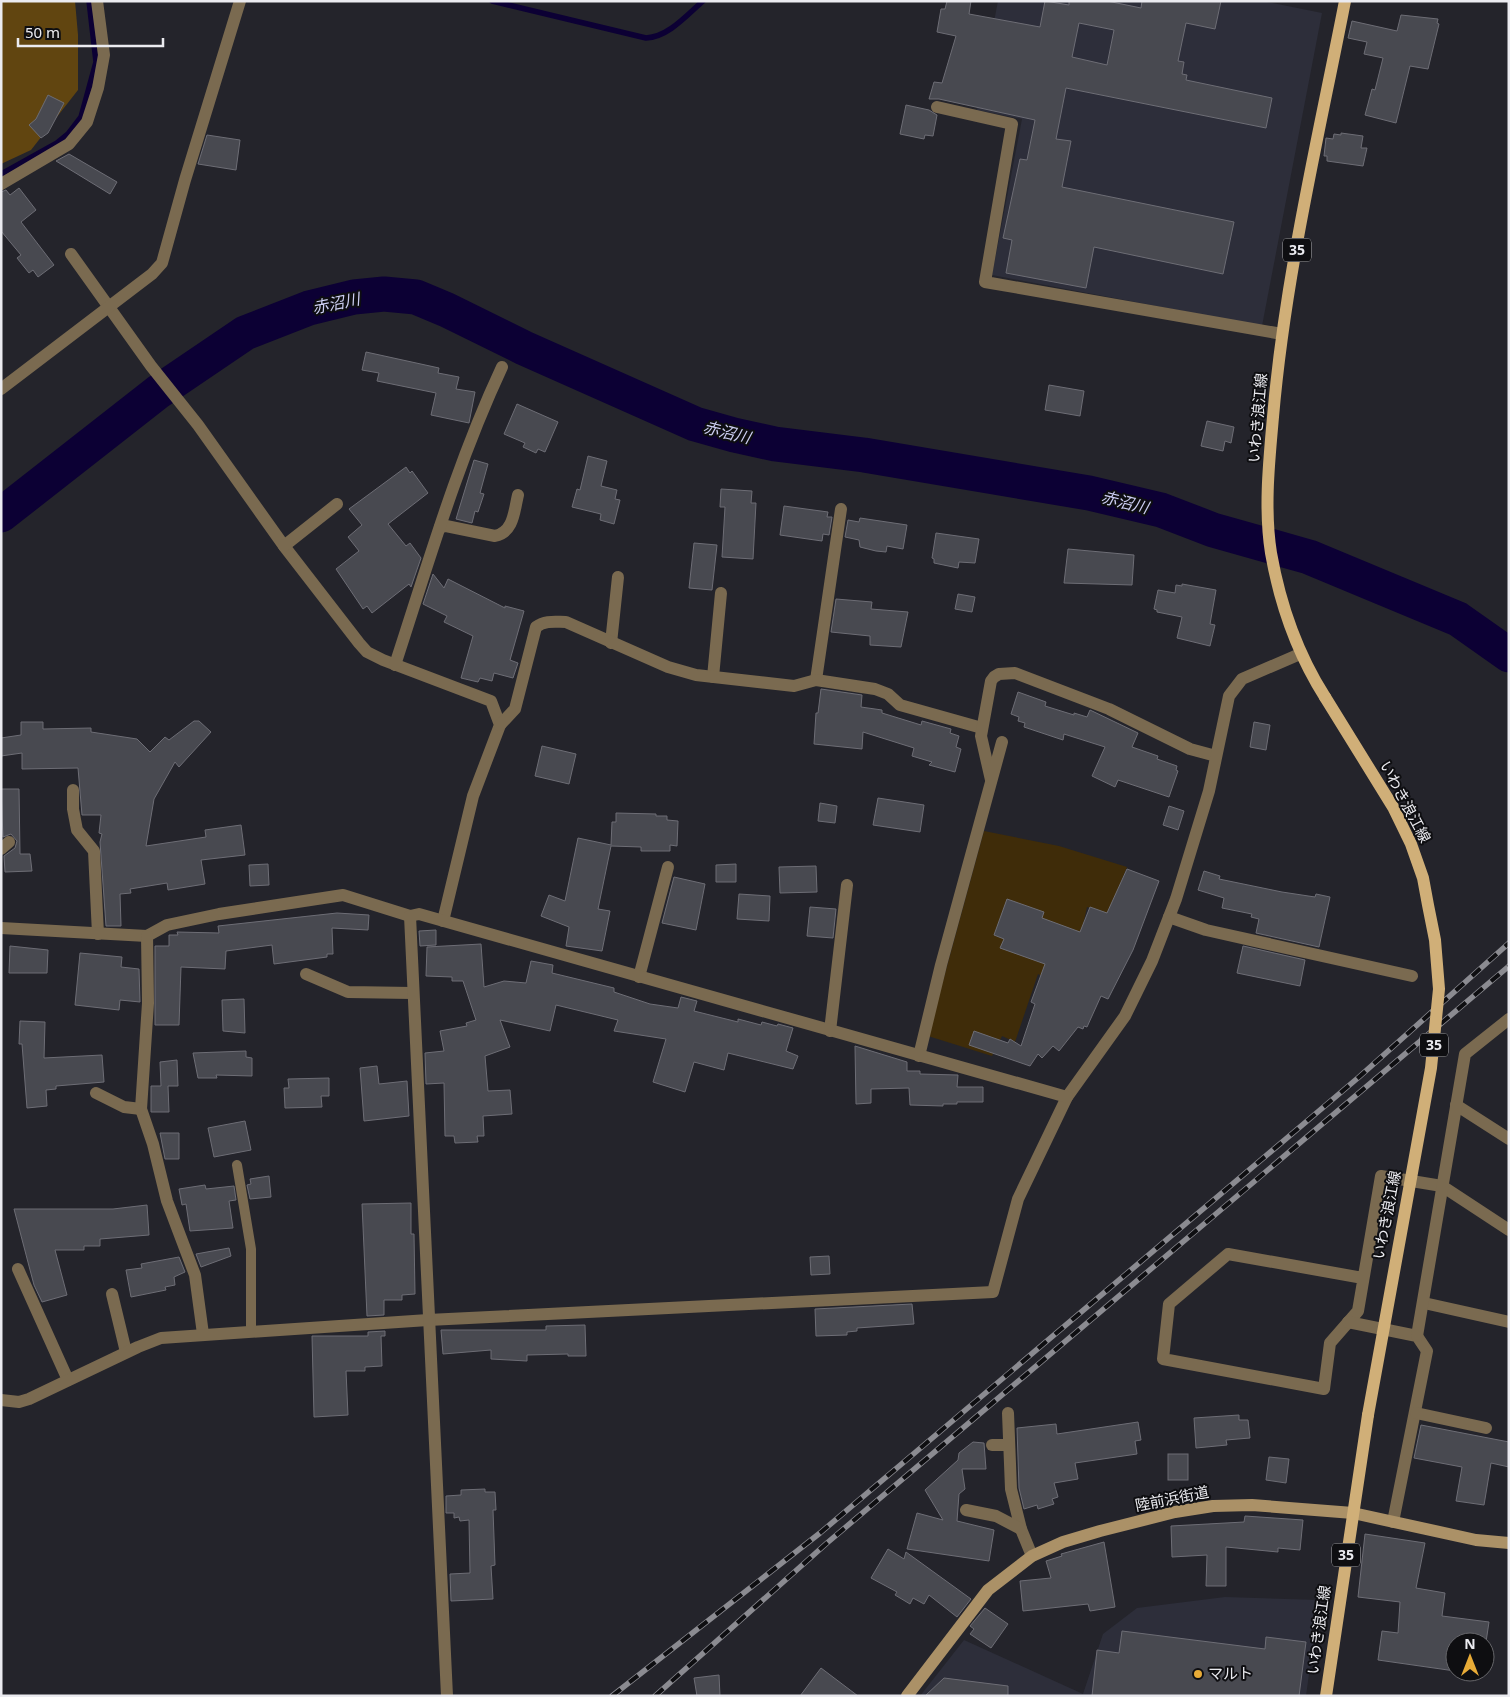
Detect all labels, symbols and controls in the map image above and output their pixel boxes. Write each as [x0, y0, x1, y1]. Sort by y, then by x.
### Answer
scale bar [18, 15, 162, 47]
text: 50 m [25, 22, 60, 42]
road number: 35 [1283, 238, 1311, 262]
water label: 赤沼川 [310, 287, 364, 318]
street label: いわき浪江線 [1243, 372, 1271, 464]
water label: 赤沼川 [701, 416, 755, 449]
water label: 赤沼川 [1099, 486, 1153, 519]
street label: いわき浪江線 [1376, 757, 1436, 846]
road number: 35 [1420, 1034, 1448, 1056]
street label: いわき浪江線 [1368, 1169, 1404, 1261]
street label: 陸前浜街道 [1133, 1481, 1211, 1515]
road number: 35 [1332, 1544, 1360, 1566]
street label: いわき浪江線 [1302, 1584, 1334, 1676]
north arrow [1445, 1632, 1495, 1682]
text: N [1464, 1634, 1476, 1653]
place label: マルト [1208, 1663, 1253, 1683]
marker: マルト [1192, 1668, 1204, 1680]

